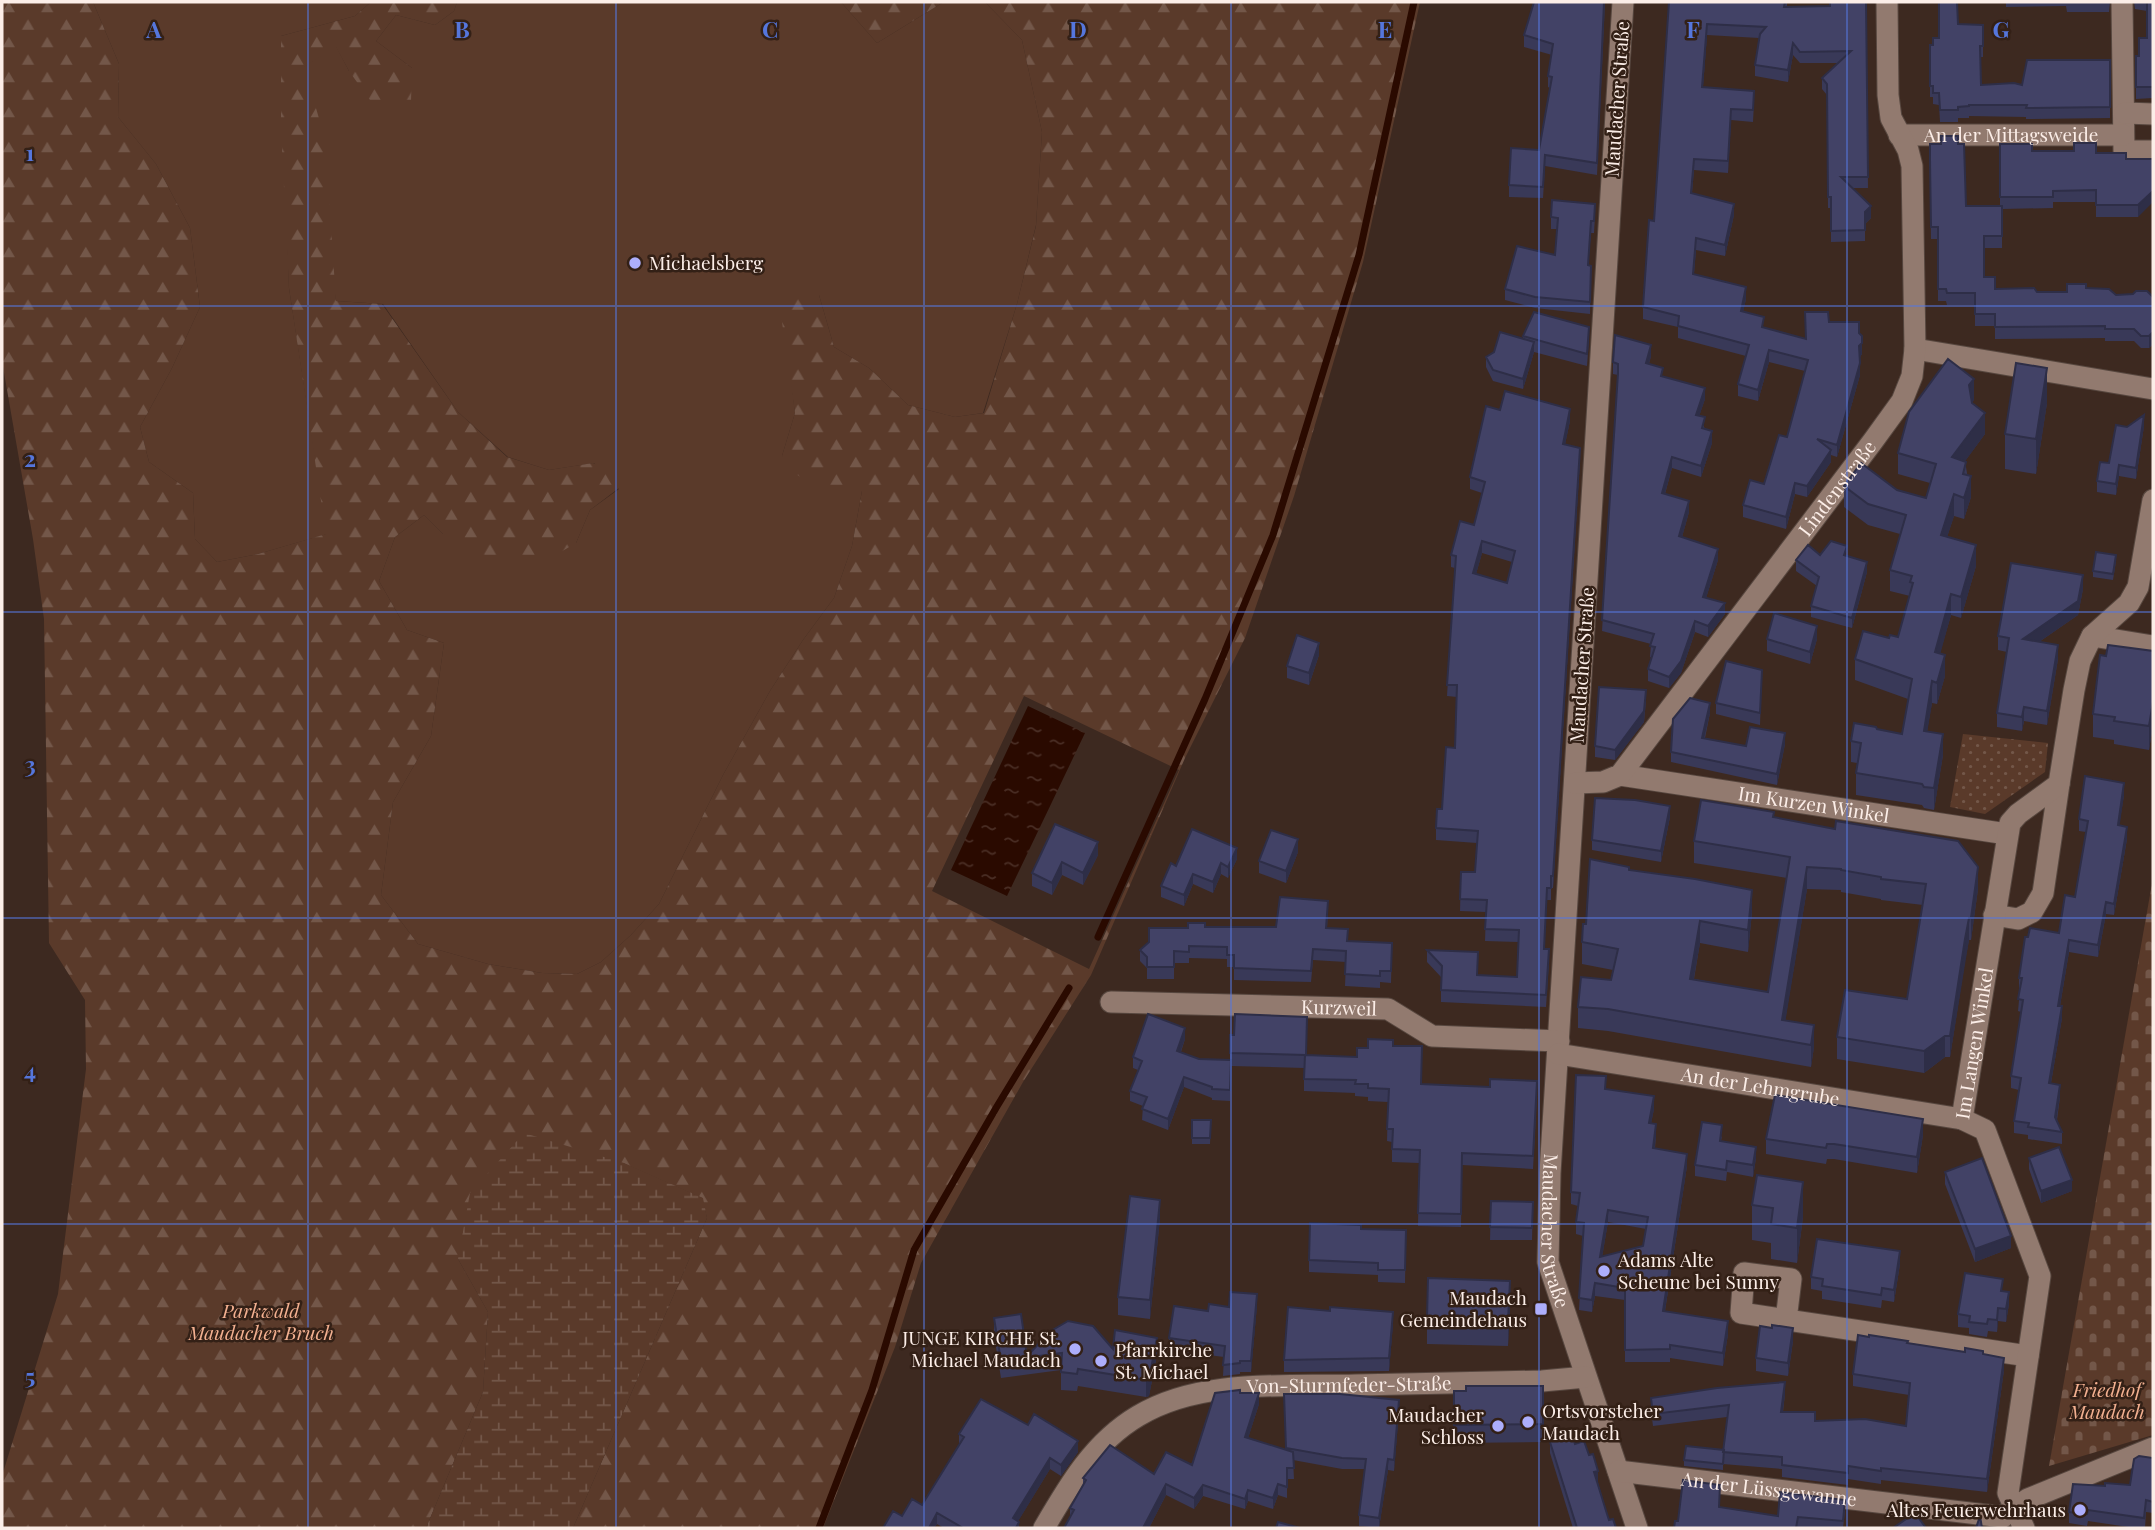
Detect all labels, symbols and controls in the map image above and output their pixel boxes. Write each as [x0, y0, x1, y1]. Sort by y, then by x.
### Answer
text: A [145, 13, 162, 44]
text: B [454, 13, 470, 44]
text: C [762, 13, 778, 44]
text: D [1069, 13, 1087, 44]
text: E [1378, 13, 1392, 44]
text: F [1686, 13, 1700, 44]
text: G [1993, 13, 2010, 44]
street label: Maudacher Straße [1598, 20, 1634, 178]
street label: An der Mittagsweide [1923, 121, 2098, 147]
text: 1 [26, 136, 35, 167]
place label: Michaelsberg [649, 249, 763, 275]
marker: Michaelsberg [627, 255, 643, 271]
street label: Lindenstraße [1792, 434, 1881, 541]
text: 2 [24, 442, 36, 473]
street label: Maudacher Straße [1563, 586, 1599, 744]
text: 3 [24, 748, 36, 779]
street label: Im Kurzen Winkel [1736, 779, 1892, 828]
street label: Im Langen Winkel [1948, 965, 1998, 1121]
street label: Kurzweil [1301, 993, 1378, 1021]
text: 4 [24, 1054, 36, 1085]
street label: An der Lehmgrube [1678, 1060, 1842, 1111]
street label: Maudacher Straße [1536, 1153, 1576, 1311]
place label: Adams Alte Scheune bei Sunny [1617, 1246, 1779, 1294]
marker: Adams Alte Scheune bei Sunny [1596, 1263, 1612, 1279]
place label: Maudach Gemeindehaus [1400, 1284, 1527, 1332]
park label: Parkwald Maudacher Bruch [187, 1297, 334, 1345]
marker: Maudach Gemeindehaus [1533, 1301, 1549, 1317]
place label: JUNGE KIRCHE St. Michael Maudach [901, 1324, 1061, 1372]
place label: Pfarrkirche St. Michael [1115, 1336, 1212, 1384]
marker: JUNGE KIRCHE St. Michael Maudach [1067, 1341, 1083, 1357]
marker: Pfarrkirche St. Michael [1093, 1353, 1109, 1369]
text: 5 [25, 1360, 35, 1391]
street label: Von-Sturmfeder-Straße [1245, 1369, 1452, 1399]
park label: Friedhof Maudach [2068, 1376, 2145, 1424]
place label: Ortsvorsteher Maudach [1542, 1397, 1662, 1445]
place label: Maudacher Schloss [1388, 1401, 1485, 1449]
marker: Ortsvorsteher Maudach [1520, 1414, 1536, 1430]
marker: Maudacher Schloss [1490, 1418, 1506, 1434]
street label: An der Lüssgewanne [1679, 1465, 1858, 1511]
place label: Altes Feuerwehrhaus [1885, 1496, 2066, 1522]
marker: Altes Feuerwehrhaus [2072, 1502, 2088, 1518]

